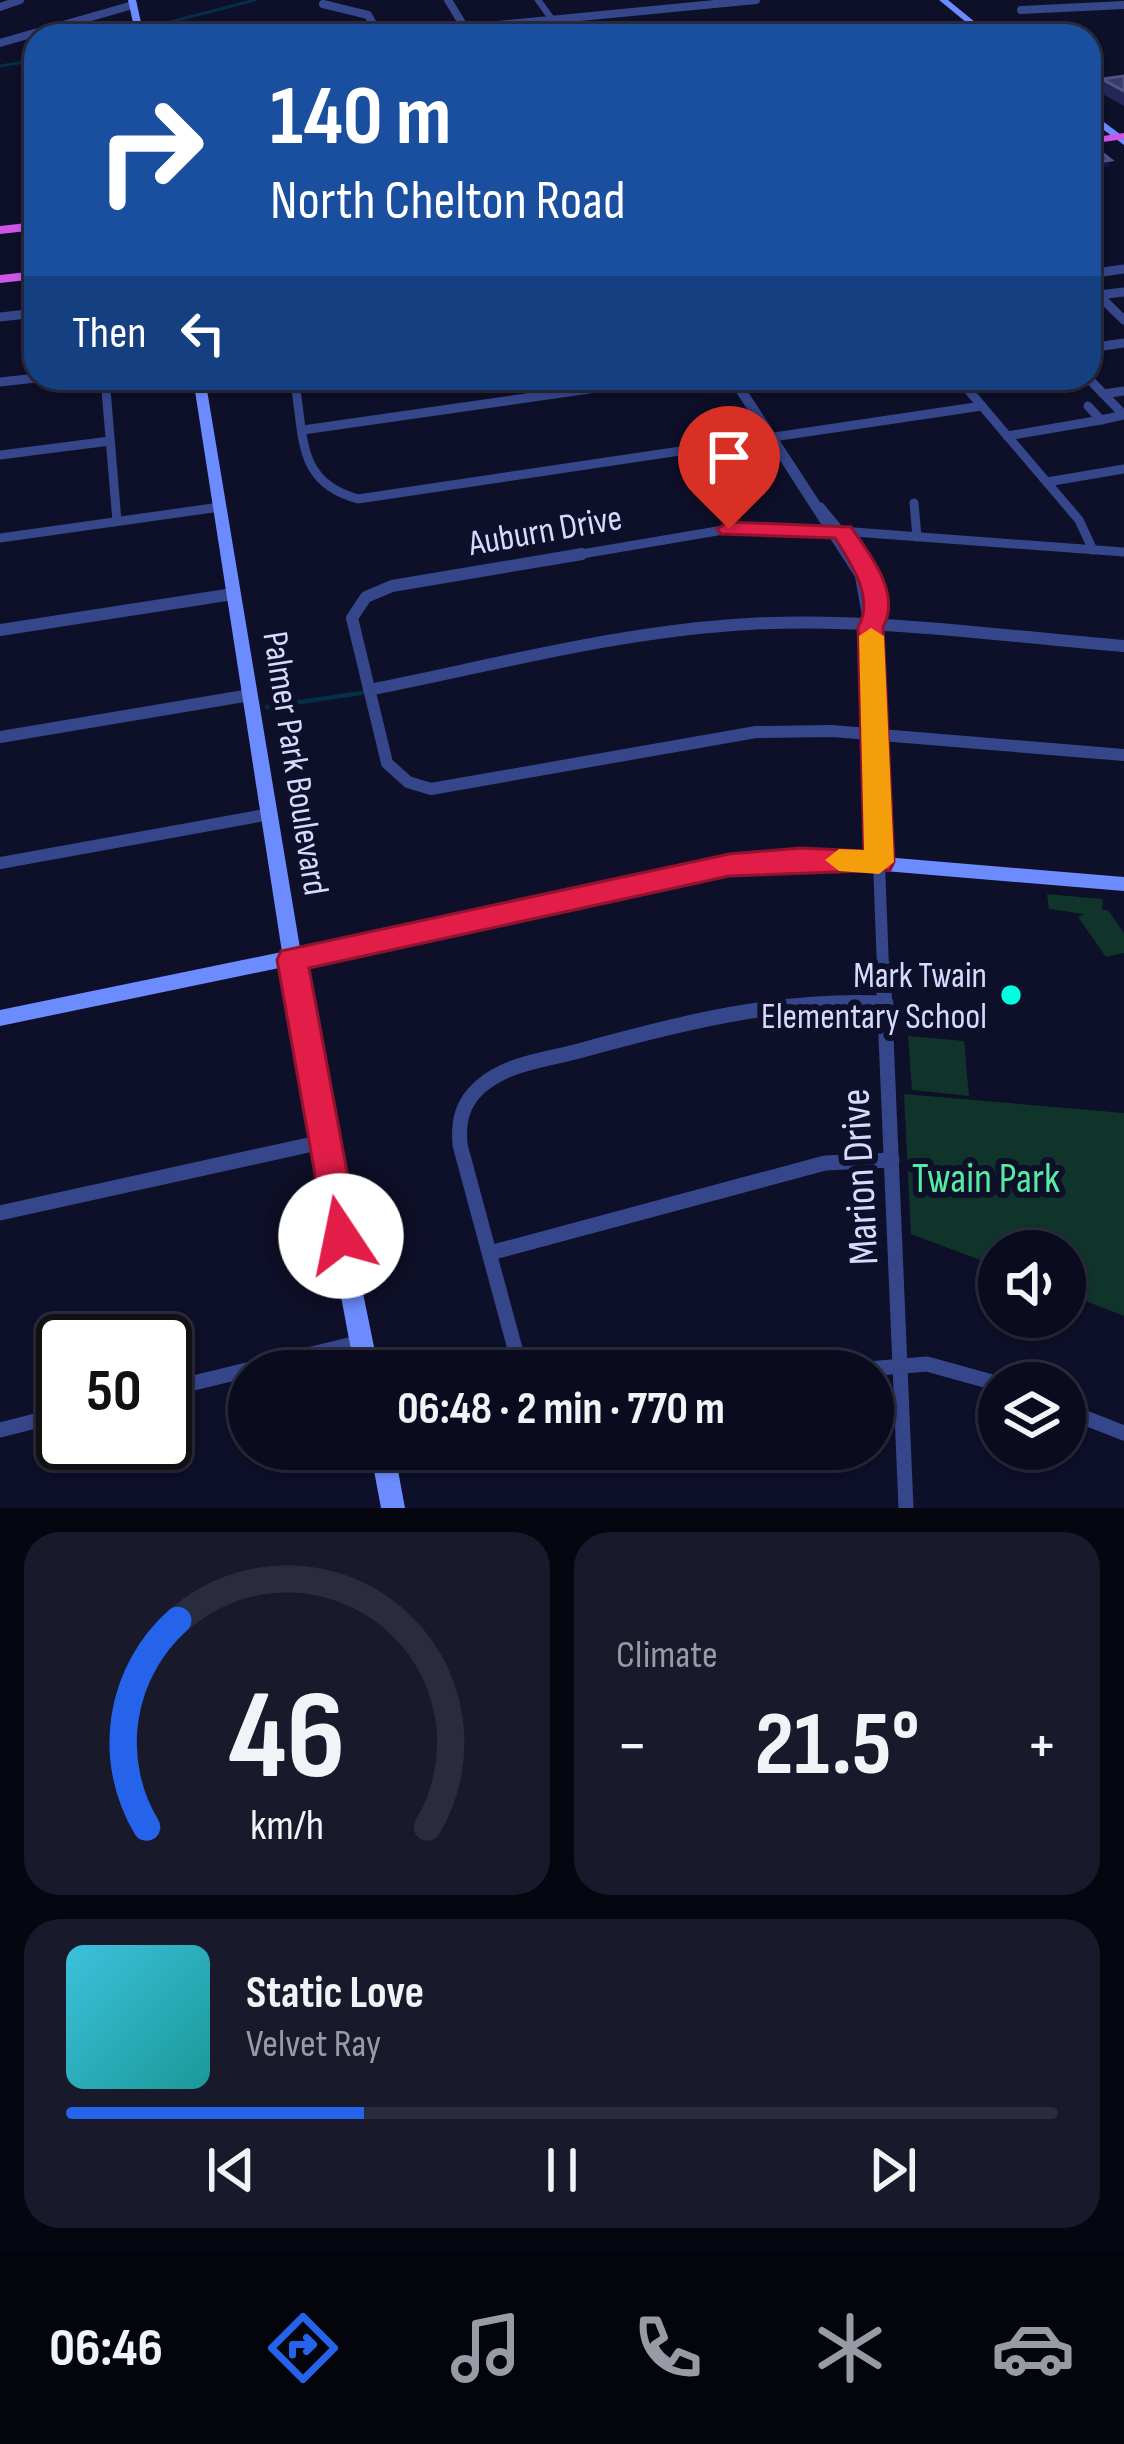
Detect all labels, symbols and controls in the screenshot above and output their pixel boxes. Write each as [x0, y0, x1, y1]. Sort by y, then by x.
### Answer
text: 140 m [270, 67, 451, 168]
icon: right [72, 72, 228, 228]
text: North Chelton Road [270, 169, 625, 234]
icon: left [170, 300, 236, 366]
text: Then [72, 306, 146, 361]
pin [678, 406, 780, 529]
icon: arrive [696, 424, 762, 490]
street label: Auburn Drive [465, 497, 625, 566]
street label: Palmer Park Boulevard [252, 629, 337, 898]
place label: Mark Twain Elementary School [761, 955, 987, 1039]
marker: Mark Twain Elementary School [998, 982, 1024, 1008]
street label: Marion Drive [830, 1087, 891, 1266]
park label: Twain Park [912, 1154, 1060, 1205]
position arrow [278, 1173, 404, 1299]
map controls [978, 1230, 1086, 1470]
button: sound [978, 1230, 1086, 1338]
speed limit sign: 50 [36, 1314, 192, 1470]
button: layers [978, 1362, 1086, 1470]
text: 06:48 · 2 min · 770 m [397, 1382, 725, 1437]
text: Climate [616, 1632, 718, 1679]
text: 46 [229, 1664, 345, 1813]
text: 21.5° [754, 1692, 920, 1800]
text: − [616, 1707, 648, 1786]
text: + [1026, 1707, 1058, 1786]
text: km/h [250, 1799, 324, 1851]
text: Static Love [246, 1966, 424, 2021]
text: Velvet Ray [246, 2021, 381, 2068]
icon: previous [198, 2137, 264, 2203]
icon: pause [529, 2137, 595, 2203]
icon: next [860, 2137, 926, 2203]
icon: directions [261, 2306, 345, 2390]
icon: music [444, 2306, 528, 2390]
icon: phone [626, 2306, 710, 2390]
icon: climate [808, 2306, 892, 2390]
icon: car [991, 2306, 1075, 2390]
text: 06:46 [49, 2316, 163, 2381]

